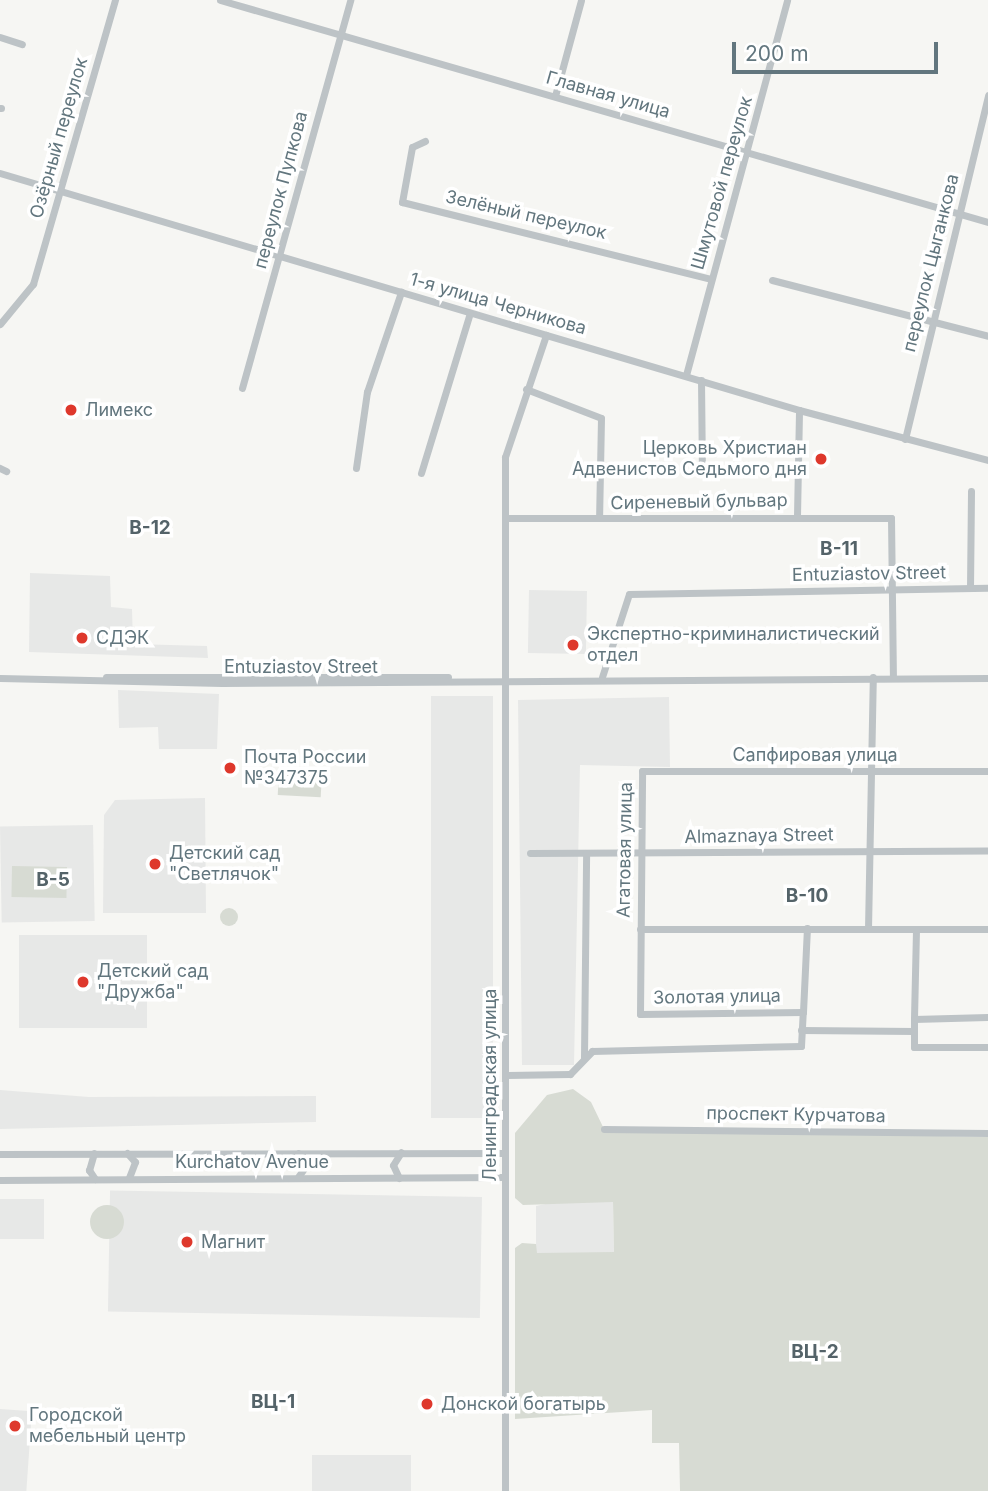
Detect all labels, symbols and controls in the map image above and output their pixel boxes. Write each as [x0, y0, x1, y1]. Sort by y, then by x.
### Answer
scale bar [736, 28, 942, 72]
text: 200 m [745, 41, 809, 66]
street label: Озёрный переулок [26, 55, 92, 221]
street label: Главная улица [544, 67, 672, 123]
street label: Шмутовой переулок [687, 94, 757, 272]
street label: переулок Пупкова [250, 109, 312, 271]
street label: переулок Цыганкова [898, 172, 964, 354]
street label: Зелёный переулок [443, 186, 609, 244]
street label: 1-я улица Черникова [407, 268, 589, 340]
place label: Лимекс [85, 399, 153, 421]
marker: Лимекс [63, 402, 79, 418]
place label: Церковь Христиан Адвенистов Седьмого дня [572, 438, 807, 480]
marker: Церковь Христиан Адвенистов Седьмого дня [813, 451, 829, 467]
street label: Сиреневый бульвар [610, 490, 788, 514]
district label: В-12 [129, 517, 171, 539]
district label: В-11 [820, 538, 858, 560]
street label: Entuziastov Street [792, 562, 946, 586]
place label: Экспертно-криминалистический отдел [587, 624, 880, 666]
place label: СДЭК [96, 627, 149, 649]
marker: СДЭК [74, 630, 90, 646]
marker: Экспертно-криминалистический отдел [565, 637, 581, 653]
street label: Entuziastov Street [224, 656, 378, 678]
street label: Сапфировая улица [732, 744, 898, 766]
place label: Почта России №347375 [244, 747, 366, 790]
marker: Почта России №347375 [222, 760, 238, 776]
street label: Агатовая улица [613, 782, 637, 918]
street label: Almaznaya Street [684, 824, 834, 848]
place label: Детский сад "Светлячок" [169, 843, 281, 886]
marker: Детский сад "Светлячок" [147, 856, 163, 872]
district label: В-5 [36, 869, 70, 891]
district label: В-10 [786, 885, 828, 907]
place label: Детский сад "Дружба" [97, 961, 209, 1004]
marker: Детский сад "Дружба" [75, 974, 91, 990]
street label: Золотая улица [653, 985, 781, 1009]
street label: Ленинградская улица [479, 989, 501, 1181]
street label: проспект Курчатова [706, 1103, 886, 1127]
street label: Kurchatov Avenue [175, 1151, 329, 1173]
place label: Магнит [201, 1231, 265, 1253]
marker: Магнит [179, 1234, 195, 1250]
district label: ВЦ-2 [791, 1341, 839, 1363]
district label: ВЦ-1 [251, 1391, 295, 1413]
place label: Донской богатырь [441, 1393, 606, 1415]
marker: Донской богатырь [419, 1396, 435, 1412]
place label: Городской мебельный центр [29, 1405, 186, 1448]
marker: Городской мебельный центр [7, 1418, 23, 1434]

